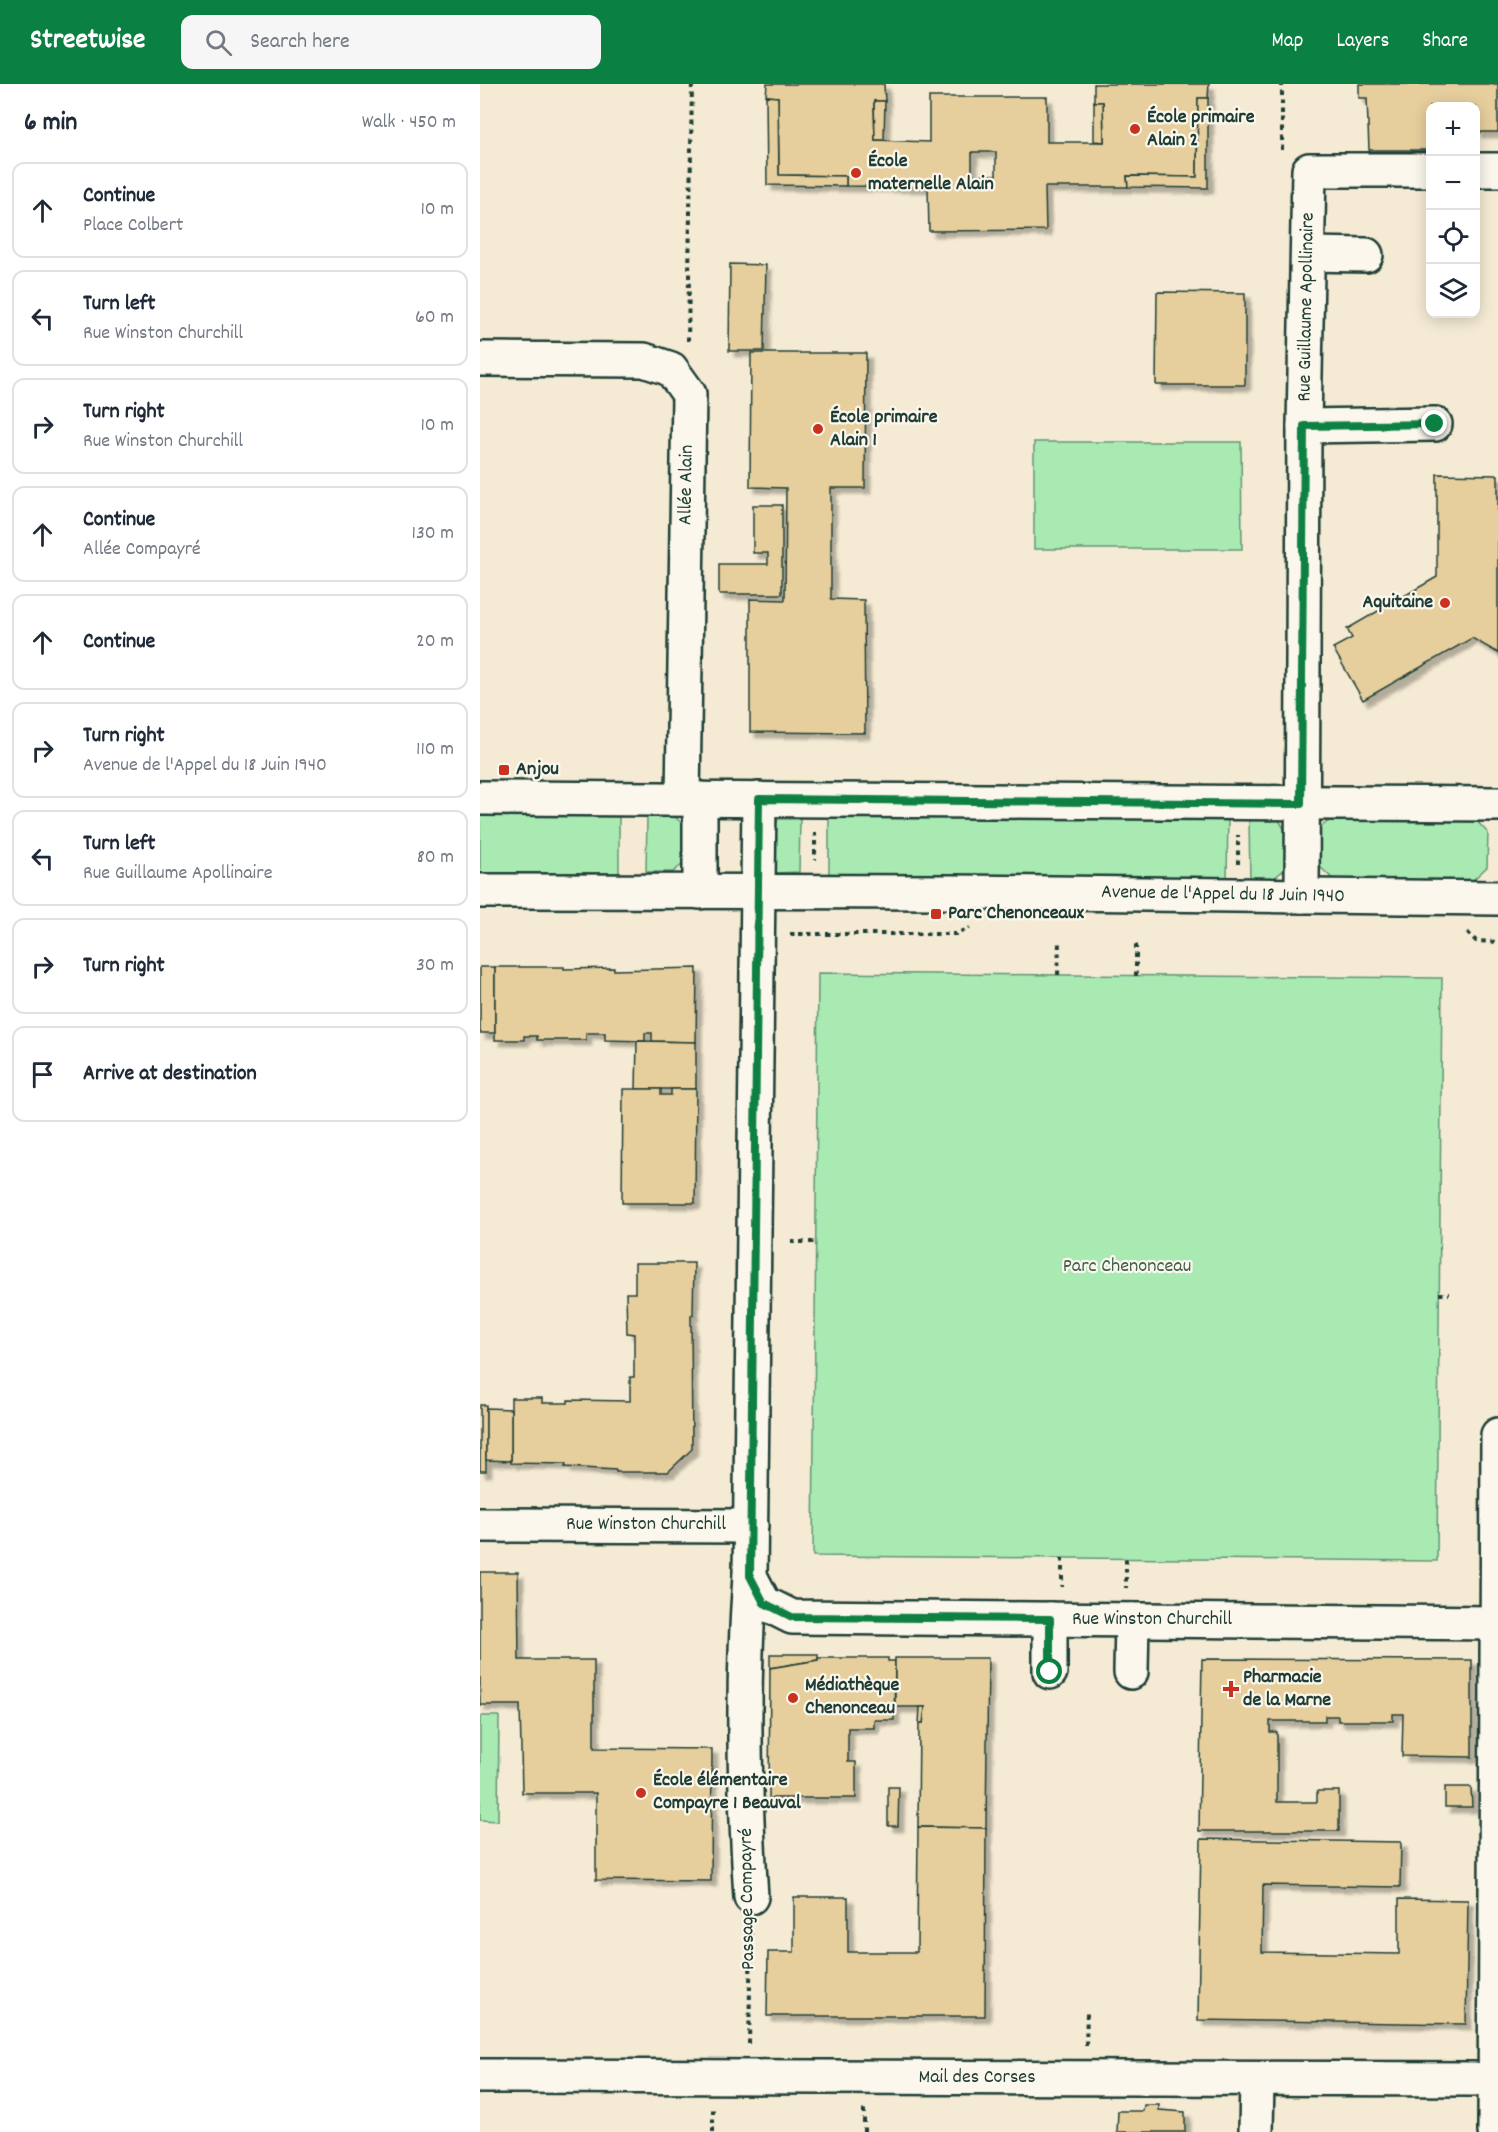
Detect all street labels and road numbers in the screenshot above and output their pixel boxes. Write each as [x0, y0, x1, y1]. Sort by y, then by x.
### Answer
street label: Rue Guillaume Apollinaire [1291, 212, 1323, 402]
street label: Allée Alain [672, 445, 702, 525]
street label: Avenue de l'Appel du 18 Juin 1940 [1101, 879, 1345, 911]
street label: Rue Winston Churchill [566, 1511, 726, 1539]
street label: Rue Winston Churchill [1072, 1606, 1232, 1634]
street label: Passage Compayré [733, 1828, 763, 1970]
street label: Mail des Corses [918, 2064, 1036, 2092]

